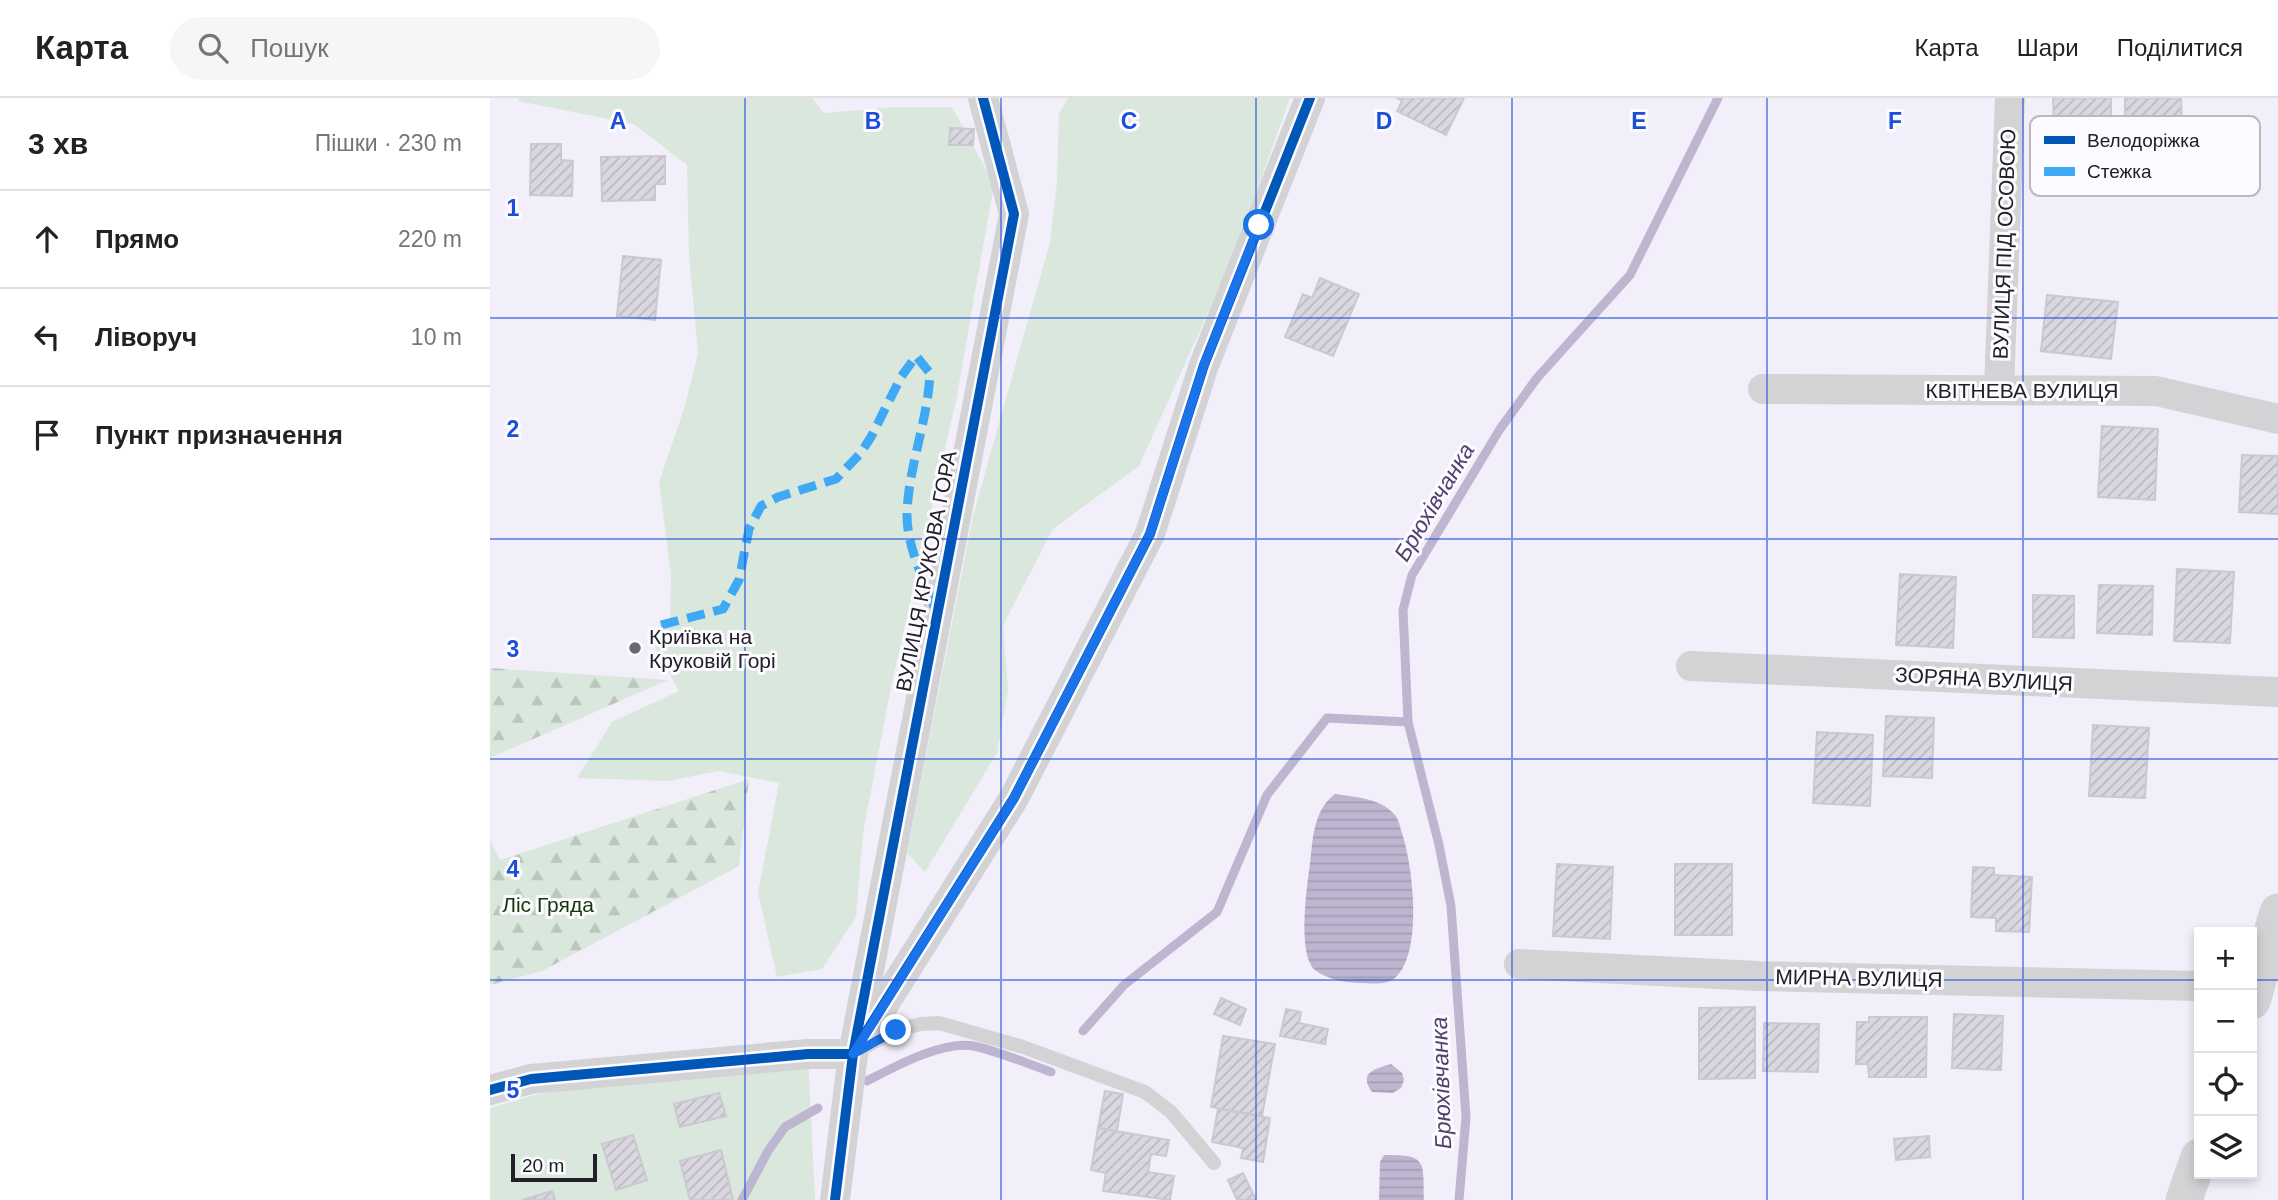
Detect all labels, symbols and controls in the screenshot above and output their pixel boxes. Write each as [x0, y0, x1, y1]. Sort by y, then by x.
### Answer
search box [170, 17, 660, 80]
text: Карта [35, 29, 128, 66]
icon: search [194, 29, 232, 67]
text: Пошук [250, 33, 329, 63]
text: Карта [1914, 34, 1979, 61]
text: Шари [2017, 34, 2079, 61]
text: Поділитися [2117, 34, 2243, 61]
text: A [610, 108, 626, 134]
text: B [865, 108, 881, 134]
text: C [1121, 108, 1137, 134]
text: D [1376, 108, 1392, 134]
text: E [1631, 108, 1647, 134]
text: F [1888, 108, 1902, 134]
legend [2030, 116, 2260, 196]
text: 3 хв [28, 127, 88, 160]
street label: ВУЛИЦЯ ПІД ОСОВОЮ [1988, 128, 2020, 360]
text: Пішки · 230 m [315, 130, 462, 156]
text: Велодоріжка [2087, 130, 2200, 151]
text: Стежка [2087, 161, 2152, 182]
text: 1 [507, 195, 520, 221]
route start [1243, 209, 1274, 240]
icon: ahead [28, 220, 66, 258]
text: Прямо [95, 224, 179, 254]
text: 220 m [398, 226, 462, 252]
icon: left [28, 318, 66, 356]
text: Ліворуч [95, 322, 197, 352]
text: 10 m [411, 324, 462, 350]
street label: КВІТНЕВА ВУЛИЦЯ [1926, 379, 2118, 402]
icon: arrive [28, 416, 66, 454]
text: 2 [507, 416, 519, 442]
text: Пункт призначення [95, 420, 343, 450]
water label: Брюхівчанка [1389, 438, 1479, 566]
street label: ВУЛИЦЯ КРУКОВА ГОРА [891, 449, 961, 693]
place label: Криївка на Круковій Горі [649, 625, 776, 672]
text: 3 [507, 636, 519, 662]
marker: Криївка на Круковій Горі [627, 640, 643, 656]
street label: ЗОРЯНА ВУЛИЦЯ [1895, 663, 2073, 695]
text: 4 [507, 856, 520, 882]
park label: Ліс Гряда [502, 893, 594, 916]
map controls [2194, 927, 2257, 1179]
button: + [2194, 927, 2257, 990]
street label: МИРНА ВУЛИЦЯ [1775, 965, 1943, 991]
button: − [2194, 990, 2257, 1053]
route end [880, 1014, 911, 1045]
water label: Брюхівчанка [1426, 1016, 1456, 1150]
button: locate [2194, 1053, 2257, 1116]
text: 5 [507, 1077, 520, 1103]
button: layers [2194, 1116, 2257, 1179]
scale bar [511, 1151, 597, 1183]
text: 20 m [522, 1155, 564, 1176]

